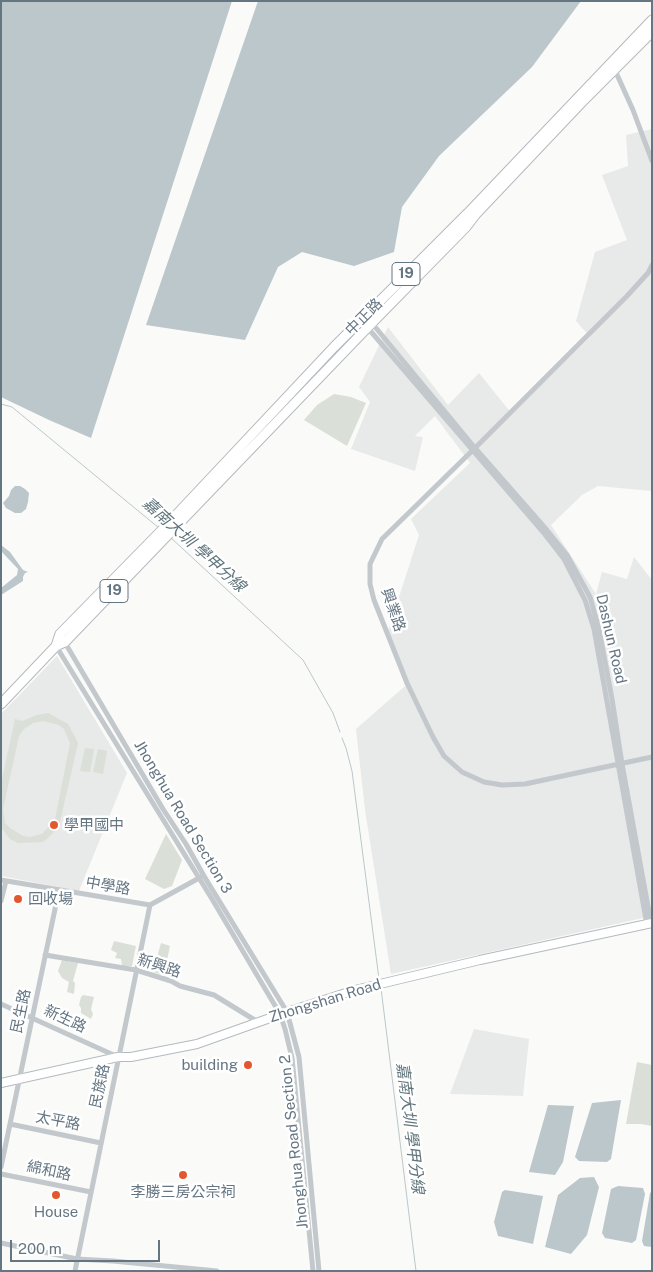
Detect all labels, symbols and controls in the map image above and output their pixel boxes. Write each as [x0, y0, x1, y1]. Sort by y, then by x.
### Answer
road number: 19 [392, 262, 420, 286]
street label: 中正路 [342, 295, 386, 339]
water label: 嘉南大圳 學甲分線 [139, 494, 249, 596]
road number: 19 [100, 580, 128, 602]
street label: 興業路 [377, 586, 409, 634]
street label: Dashun Road [592, 592, 630, 686]
street label: Jhonghua Road Section 3 [130, 737, 236, 897]
place label: 學甲國中 [64, 816, 124, 834]
marker: 學甲國中 [48, 819, 60, 831]
street label: 中學路 [84, 873, 132, 899]
place label: 回收場 [28, 890, 73, 908]
marker: 回收場 [12, 893, 24, 905]
street label: 新興路 [135, 950, 183, 982]
street label: Zhongshan Road [267, 975, 383, 1027]
street label: 民生路 [8, 987, 34, 1035]
street label: 新生路 [41, 1001, 89, 1037]
street label: Jhonghua Road Section 2 [276, 1054, 312, 1230]
place label: building [181, 1056, 238, 1074]
marker: building [242, 1059, 254, 1071]
water label: 嘉南大圳 學甲分線 [392, 1061, 428, 1195]
street label: 民族路 [87, 1062, 113, 1110]
street label: 太平路 [34, 1108, 82, 1134]
street label: 綿和路 [25, 1158, 73, 1184]
marker: 李勝三房公宗祠 [177, 1169, 189, 1181]
place label: 李勝三房公宗祠 [131, 1183, 235, 1201]
marker: House [50, 1189, 62, 1201]
place label: House [34, 1203, 78, 1221]
scale bar [12, 1230, 162, 1262]
text: 200 m [18, 1240, 62, 1257]

